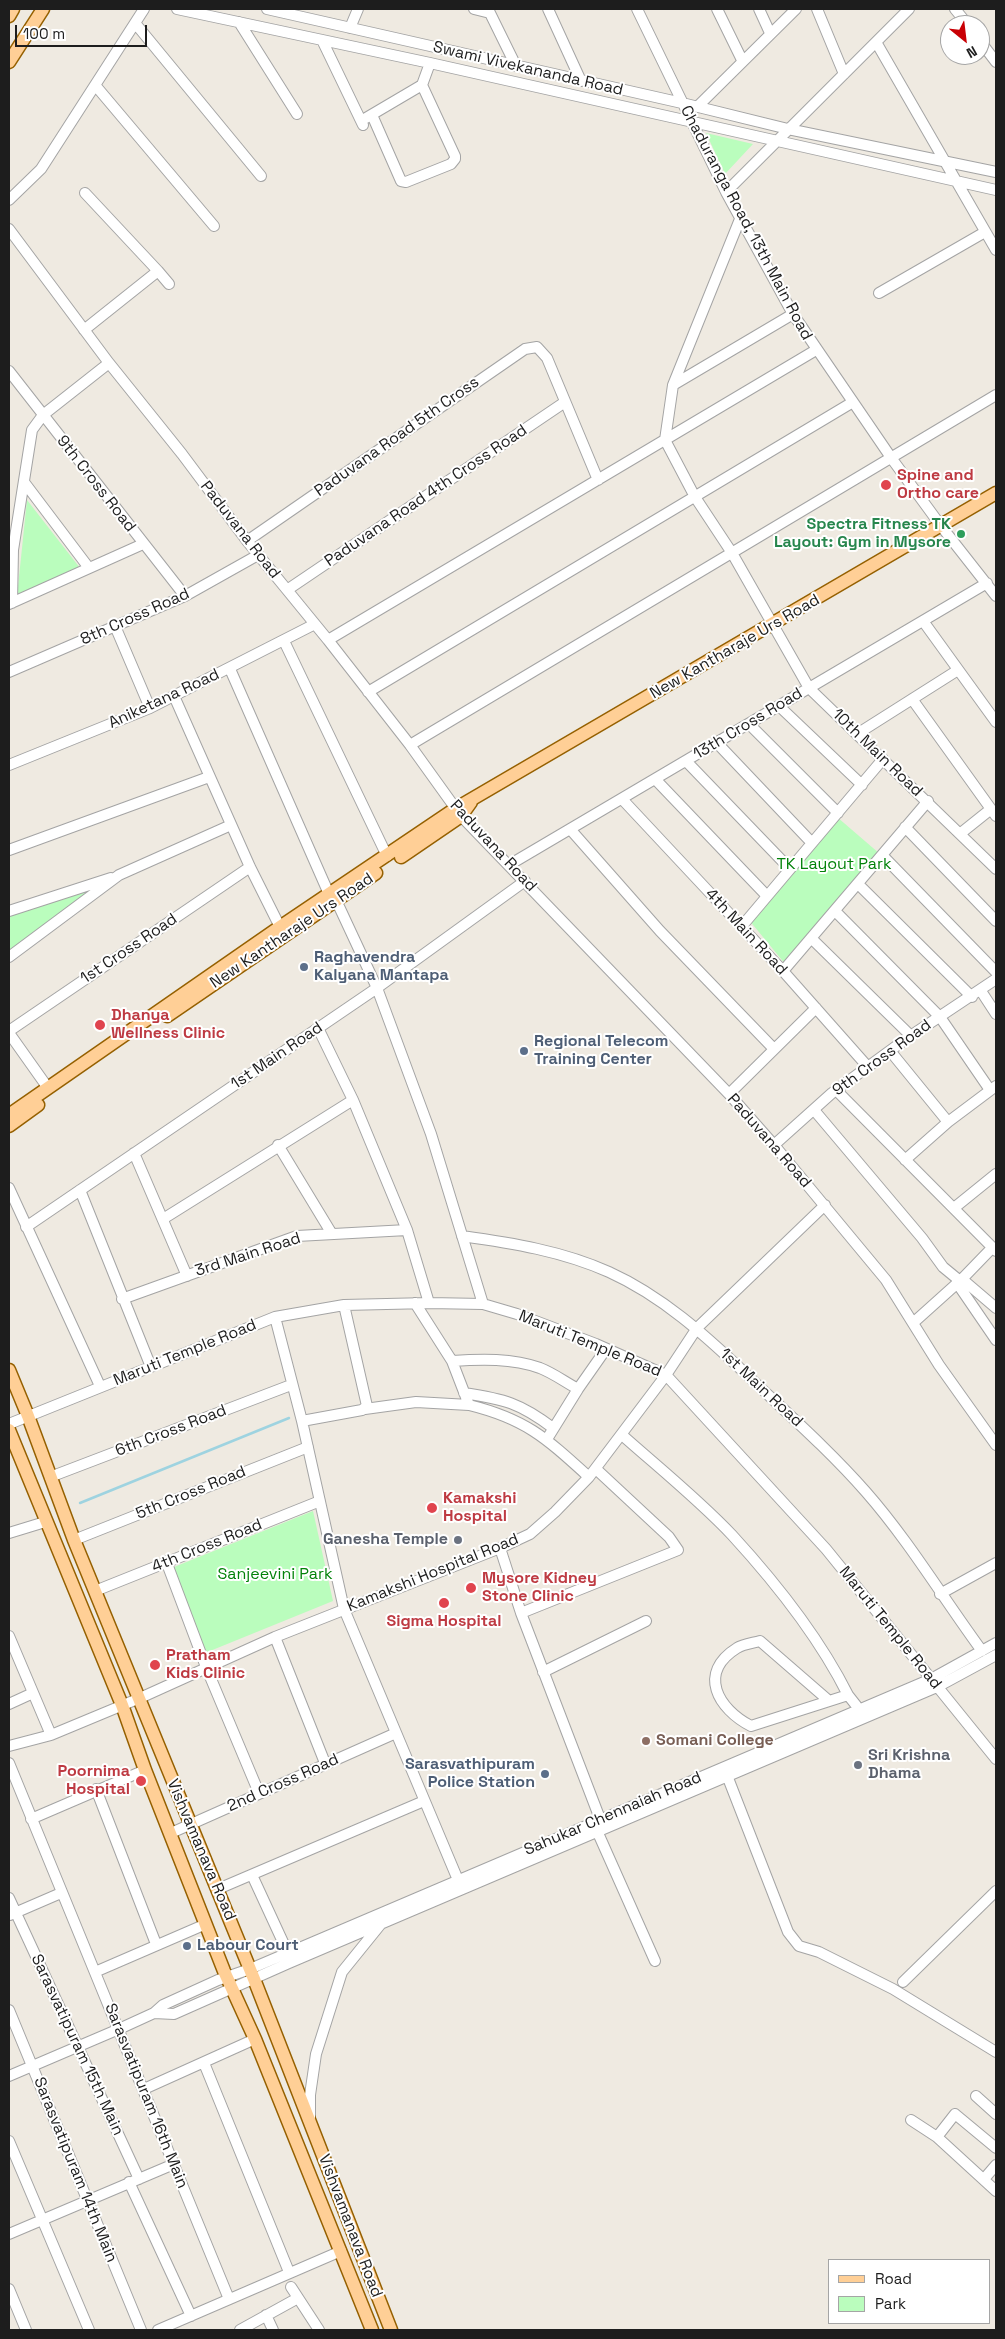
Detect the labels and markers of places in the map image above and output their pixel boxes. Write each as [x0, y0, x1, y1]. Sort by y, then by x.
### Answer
place label: Spine and Ortho care [897, 466, 979, 504]
marker: Spine and Ortho care [879, 478, 893, 492]
place label: Spectra Fitness TK Layout: Gym in Mysore [774, 515, 951, 553]
marker: Spectra Fitness TK Layout: Gym in Mysore [955, 528, 967, 540]
place label: Raghavendra Kalyana Mantapa [314, 948, 449, 986]
marker: Raghavendra Kalyana Mantapa [298, 961, 310, 973]
place label: Dhanya Wellness Clinic [111, 1006, 225, 1044]
marker: Dhanya Wellness Clinic [93, 1018, 107, 1032]
place label: Regional Telecom Training Center [534, 1032, 668, 1070]
marker: Regional Telecom Training Center [518, 1045, 530, 1057]
place label: Kamakshi Hospital [443, 1489, 516, 1527]
marker: Kamakshi Hospital [425, 1501, 439, 1515]
place label: Ganesha Temple [323, 1530, 448, 1550]
marker: Ganesha Temple [452, 1534, 464, 1546]
place label: Mysore Kidney Stone Clinic [482, 1569, 597, 1607]
marker: Mysore Kidney Stone Clinic [464, 1581, 478, 1595]
marker: Sigma Hospital [437, 1596, 451, 1610]
place label: Sigma Hospital [386, 1612, 502, 1632]
place label: Pratham Kids Clinic [166, 1646, 245, 1684]
marker: Pratham Kids Clinic [148, 1658, 162, 1672]
place label: Somani College [656, 1731, 774, 1751]
marker: Somani College [640, 1735, 652, 1747]
place label: Sri Krishna Dhama [868, 1746, 950, 1784]
place label: Sarasvathipuram Police Station [405, 1755, 535, 1793]
marker: Sri Krishna Dhama [852, 1759, 864, 1771]
place label: Poornima Hospital [58, 1762, 130, 1800]
marker: Sarasvathipuram Police Station [539, 1768, 551, 1780]
marker: Poornima Hospital [134, 1774, 148, 1788]
place label: Labour Court [197, 1936, 299, 1956]
marker: Labour Court [181, 1940, 193, 1952]

